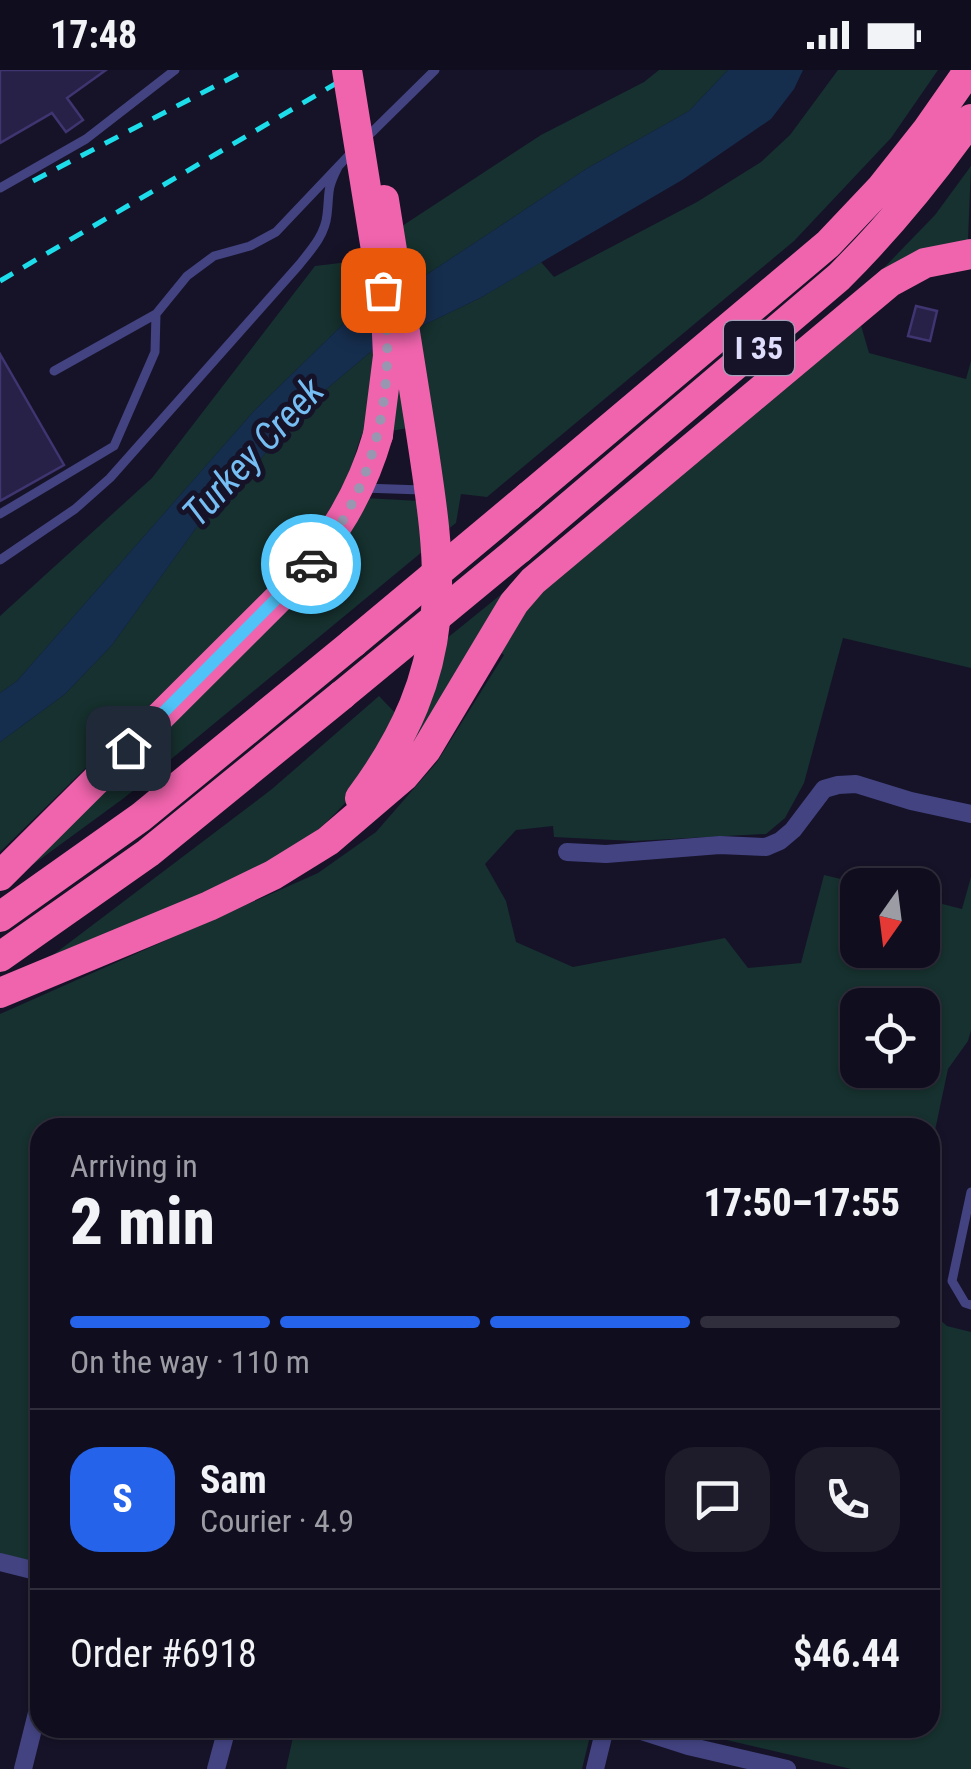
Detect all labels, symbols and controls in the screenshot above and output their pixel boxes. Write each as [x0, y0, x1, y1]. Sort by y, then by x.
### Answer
text: 17:48 [50, 13, 137, 57]
pin [341, 248, 426, 333]
icon: bag [356, 263, 411, 318]
road number: I 35 [724, 321, 794, 375]
water label: Turkey Creek [173, 368, 334, 535]
courier [261, 514, 361, 614]
icon: car [284, 537, 339, 592]
pin [86, 706, 171, 791]
icon: home [101, 721, 156, 776]
north arrow [840, 868, 940, 968]
map controls [840, 868, 940, 1088]
button: locate [840, 988, 940, 1088]
text: Arriving in [70, 1147, 198, 1185]
text: 17:50–17:55 [703, 1181, 900, 1225]
text: 2 min [70, 1184, 215, 1260]
text: On the way · 110 m [70, 1343, 310, 1381]
button: chat [665, 1447, 770, 1552]
button: phone [795, 1447, 900, 1552]
text: Sam [200, 1458, 267, 1502]
text: S [112, 1477, 133, 1521]
text: Courier · 4.9 [200, 1502, 354, 1540]
text: Order #6918 [70, 1632, 257, 1676]
text: $46.44 [793, 1632, 900, 1676]

